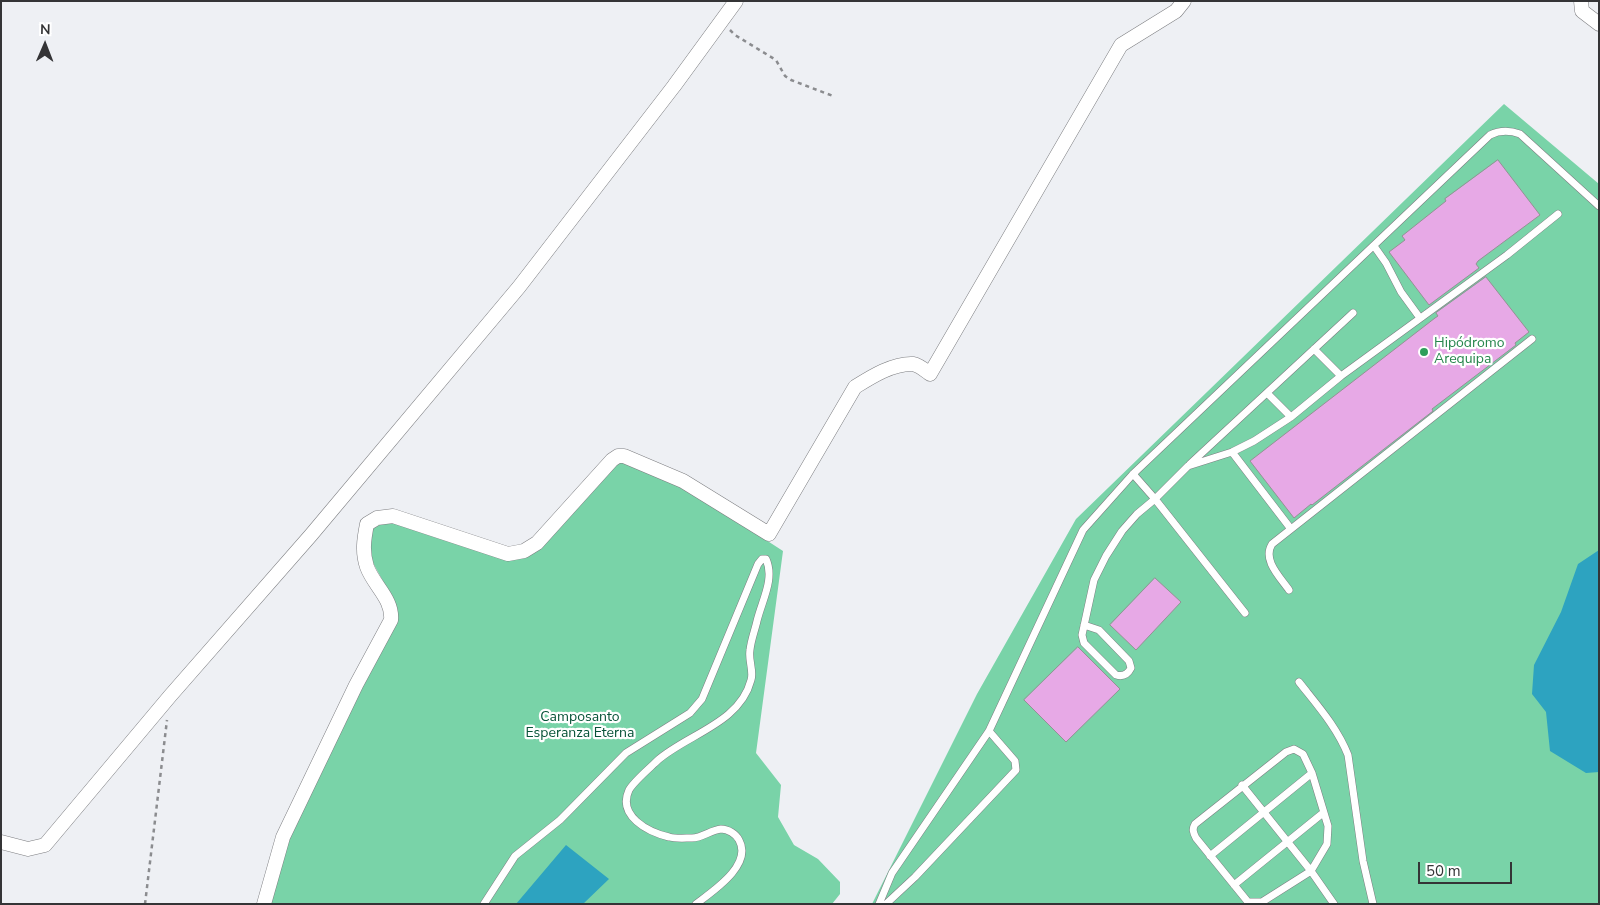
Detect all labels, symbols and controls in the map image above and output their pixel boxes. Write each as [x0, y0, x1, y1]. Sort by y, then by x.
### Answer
north arrow [20, 20, 70, 70]
text: N [40, 20, 51, 39]
place label: Hipódromo Arequipa [1434, 336, 1504, 368]
marker: Hipódromo Arequipa [1418, 346, 1430, 358]
park label: Camposanto Esperanza Eterna [526, 710, 634, 742]
scale bar [1420, 852, 1514, 884]
text: 50 m [1426, 861, 1461, 881]

